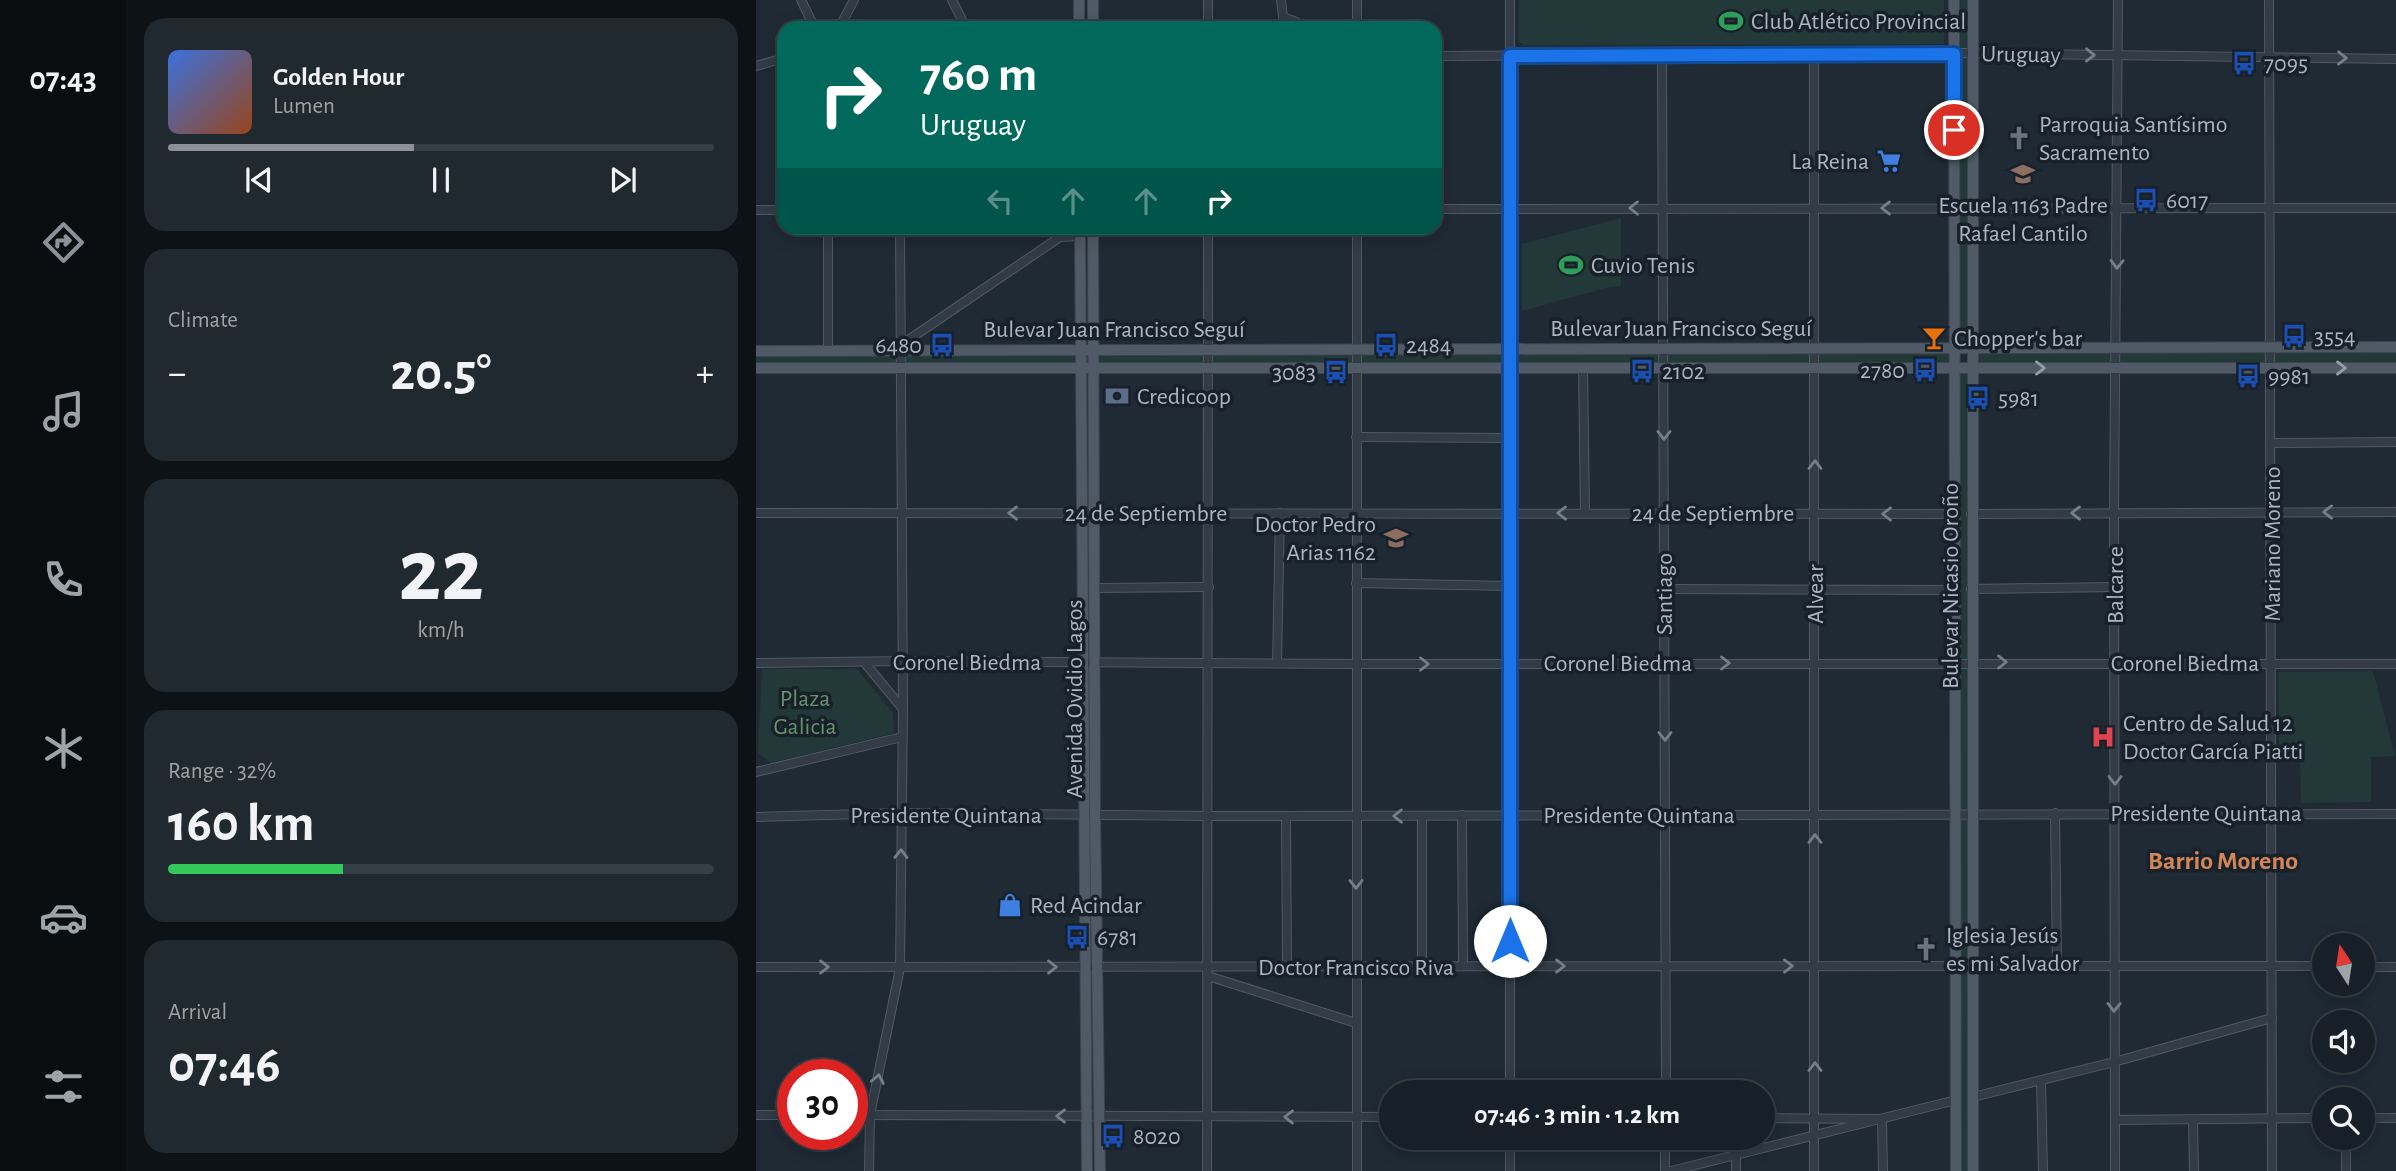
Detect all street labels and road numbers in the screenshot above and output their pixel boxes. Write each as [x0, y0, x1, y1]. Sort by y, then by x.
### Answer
street label: Uruguay [1981, 42, 2061, 68]
street label: Bulevar Juan Francisco Seguí [1550, 317, 1812, 341]
street label: Bulevar Juan Francisco Seguí [983, 318, 1245, 342]
street label: Mariano Moreno [2261, 466, 2285, 622]
street label: Bulevar Nicasio Oroño [1939, 483, 1963, 689]
street label: 24 de Septiembre [1065, 502, 1227, 526]
street label: 24 de Septiembre [1632, 502, 1794, 526]
street label: Balcarce [2104, 546, 2128, 624]
street label: Santiago [1653, 553, 1677, 635]
street label: Alvear [1804, 564, 1828, 624]
street label: Avenida Ovidio Lagos [1063, 600, 1087, 798]
street label: Coronel Biedma [893, 651, 1041, 675]
street label: Coronel Biedma [1544, 652, 1692, 676]
street label: Coronel Biedma [2111, 652, 2259, 676]
street label: Presidente Quintana [2110, 802, 2302, 826]
street label: Presidente Quintana [850, 804, 1042, 828]
street label: Presidente Quintana [1543, 804, 1735, 828]
street label: Doctor Francisco Riva [1258, 956, 1454, 980]

